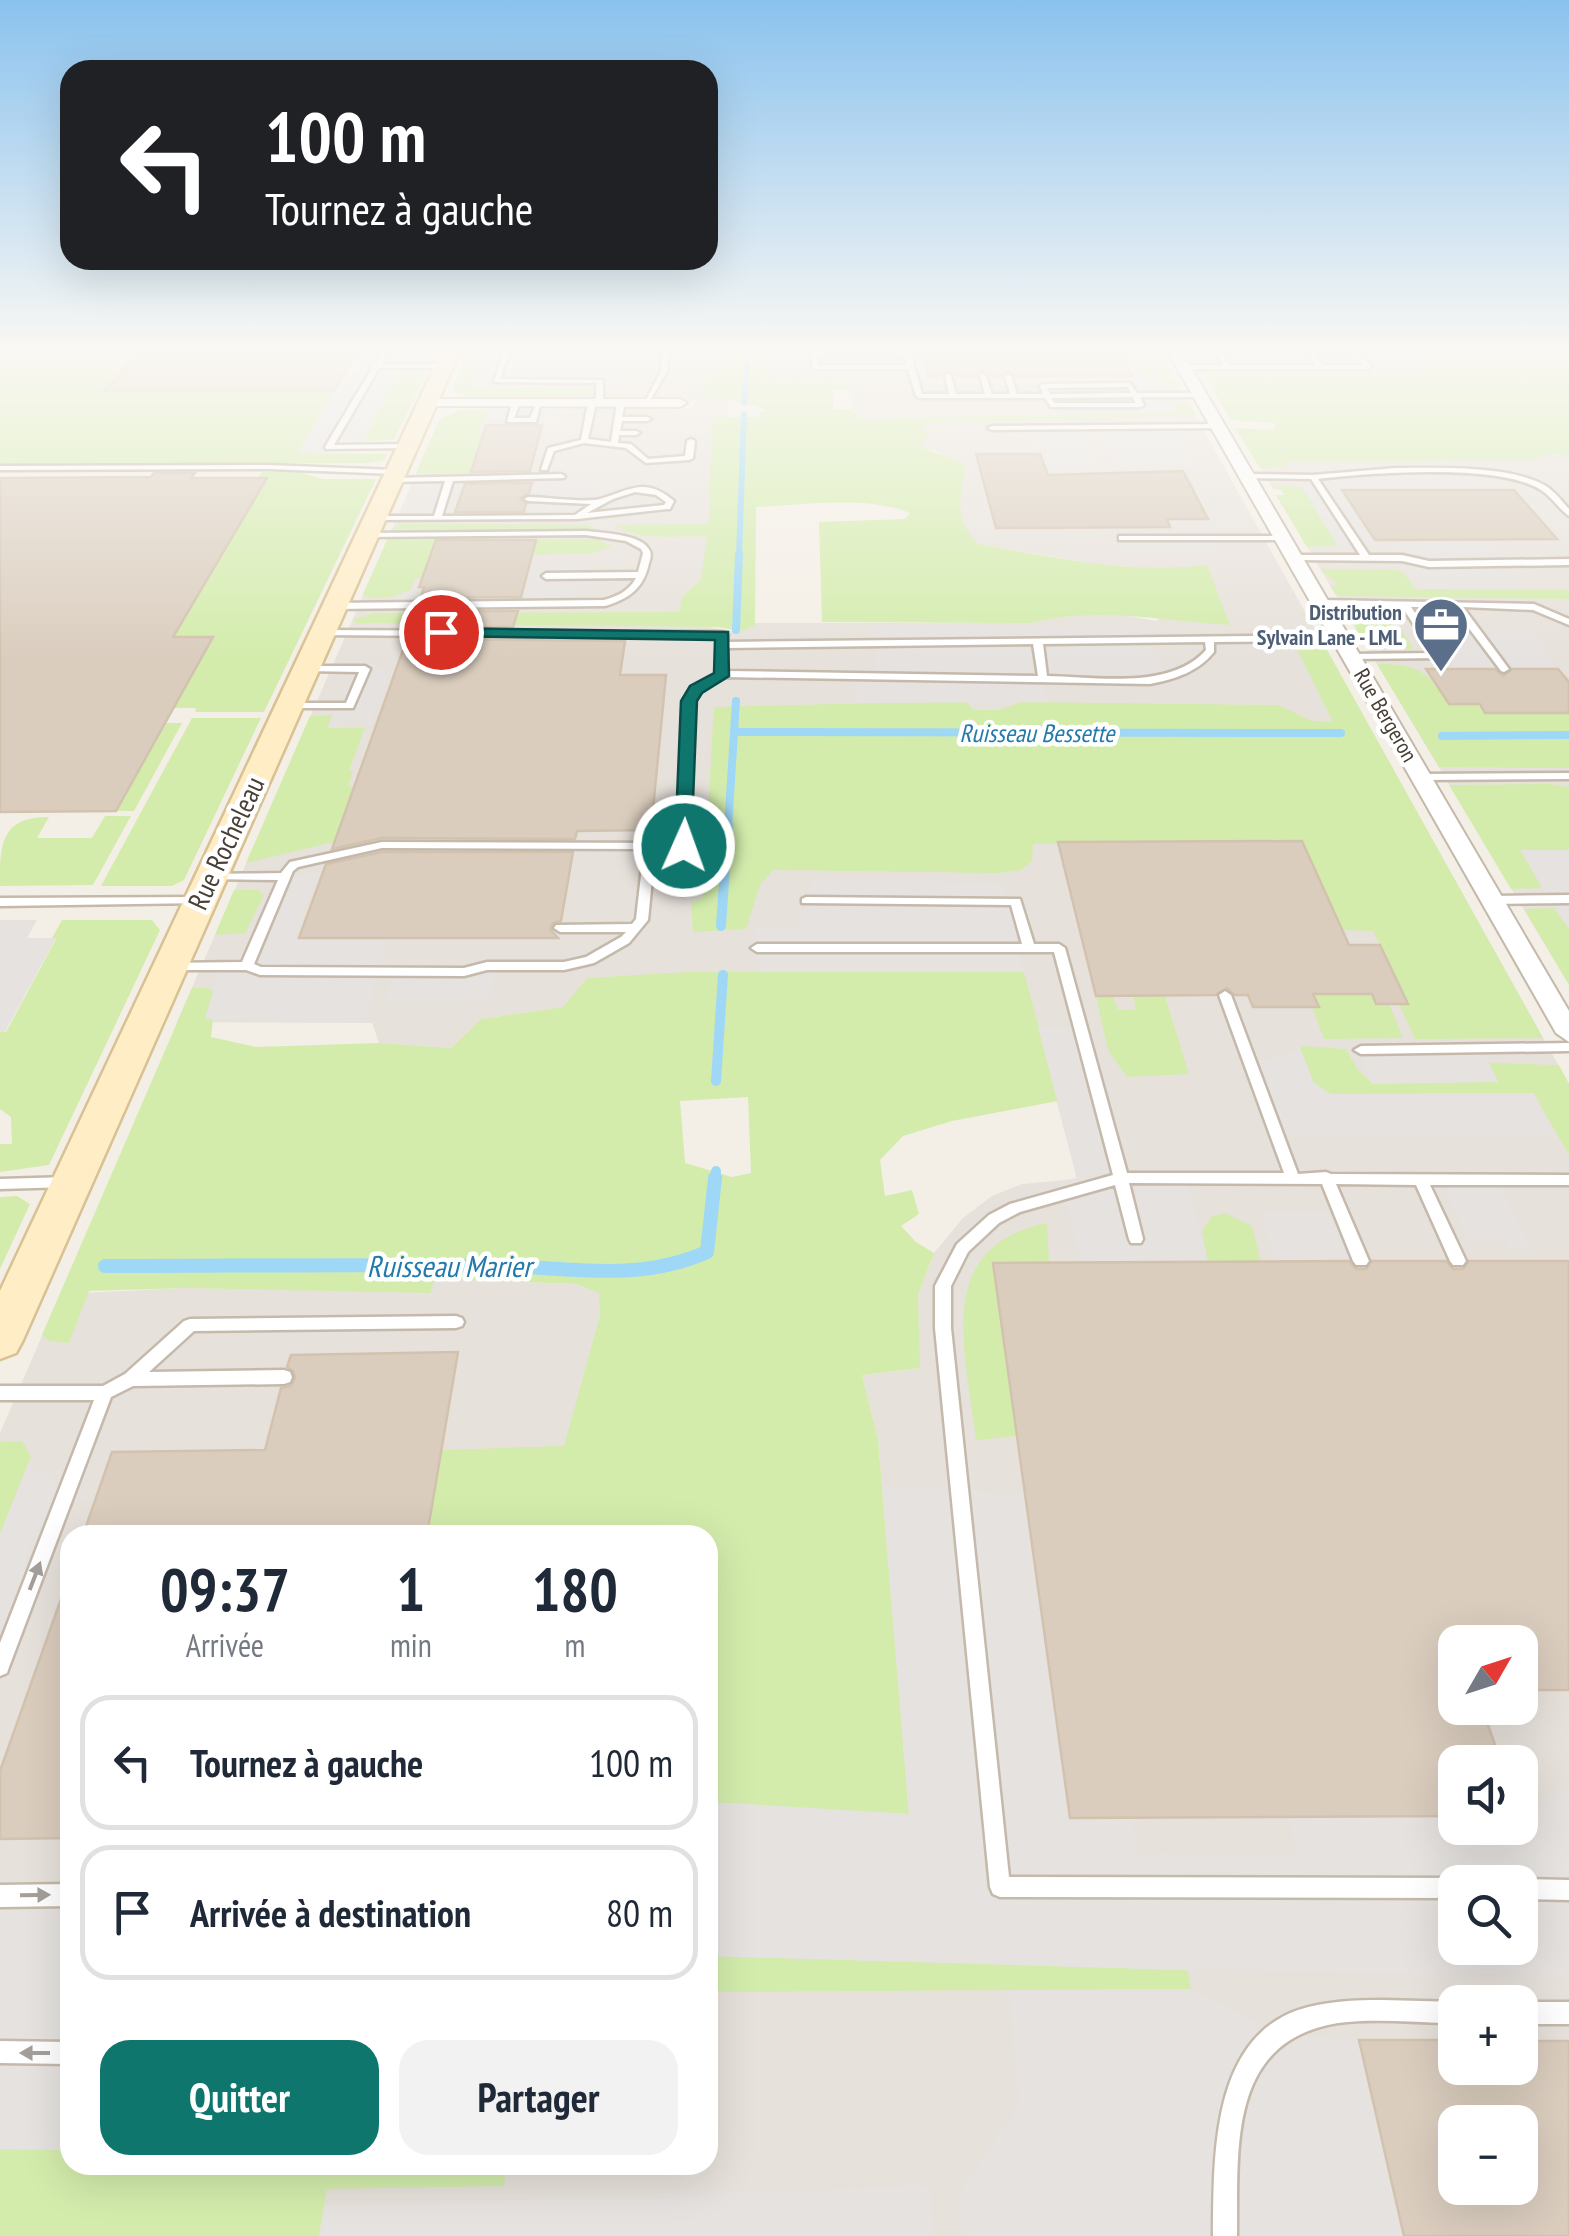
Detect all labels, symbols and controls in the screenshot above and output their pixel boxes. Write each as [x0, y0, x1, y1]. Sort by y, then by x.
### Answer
text: 100 m [265, 91, 426, 181]
icon: left [100, 100, 230, 230]
text: Tournez à gauche [265, 179, 533, 237]
pin [399, 590, 484, 675]
office icon: Distribution Sylvain Lane - LML [1411, 595, 1471, 674]
place label: Distribution Sylvain Lane - LML [1257, 598, 1403, 651]
icon: arrive [414, 605, 469, 660]
street label: Rue Bergeron [1348, 663, 1424, 767]
water label: Ruisseau Bessette [960, 717, 1116, 749]
street label: Rue Rocheleau [179, 770, 272, 915]
position arrow [632, 794, 736, 898]
water label: Ruisseau Marier [367, 1246, 535, 1285]
text: 09:37 [160, 1550, 290, 1628]
text: 1 [397, 1550, 425, 1628]
text: 180 [532, 1550, 618, 1628]
one-way arrow [28, 1561, 43, 1591]
text: Arrivée [186, 1624, 264, 1666]
text: min [390, 1624, 432, 1666]
text: m [564, 1624, 585, 1666]
north arrow [1438, 1625, 1538, 1725]
map controls [1438, 1625, 1538, 2205]
icon: left [105, 1735, 160, 1790]
text: Tournez à gauche [190, 1738, 423, 1787]
text: 100 m [589, 1738, 673, 1787]
button: sound [1438, 1745, 1538, 1845]
button: search [1438, 1865, 1538, 1965]
icon: arrive [105, 1885, 160, 1940]
one-way arrow [20, 1887, 51, 1903]
text: Arrivée à destination [190, 1888, 471, 1937]
text: 80 m [606, 1888, 673, 1937]
button: + [1438, 1985, 1538, 2085]
button: Quitter [100, 2040, 379, 2155]
button: Partager [399, 2040, 678, 2155]
one-way arrow [19, 2045, 50, 2061]
button: − [1438, 2105, 1538, 2205]

